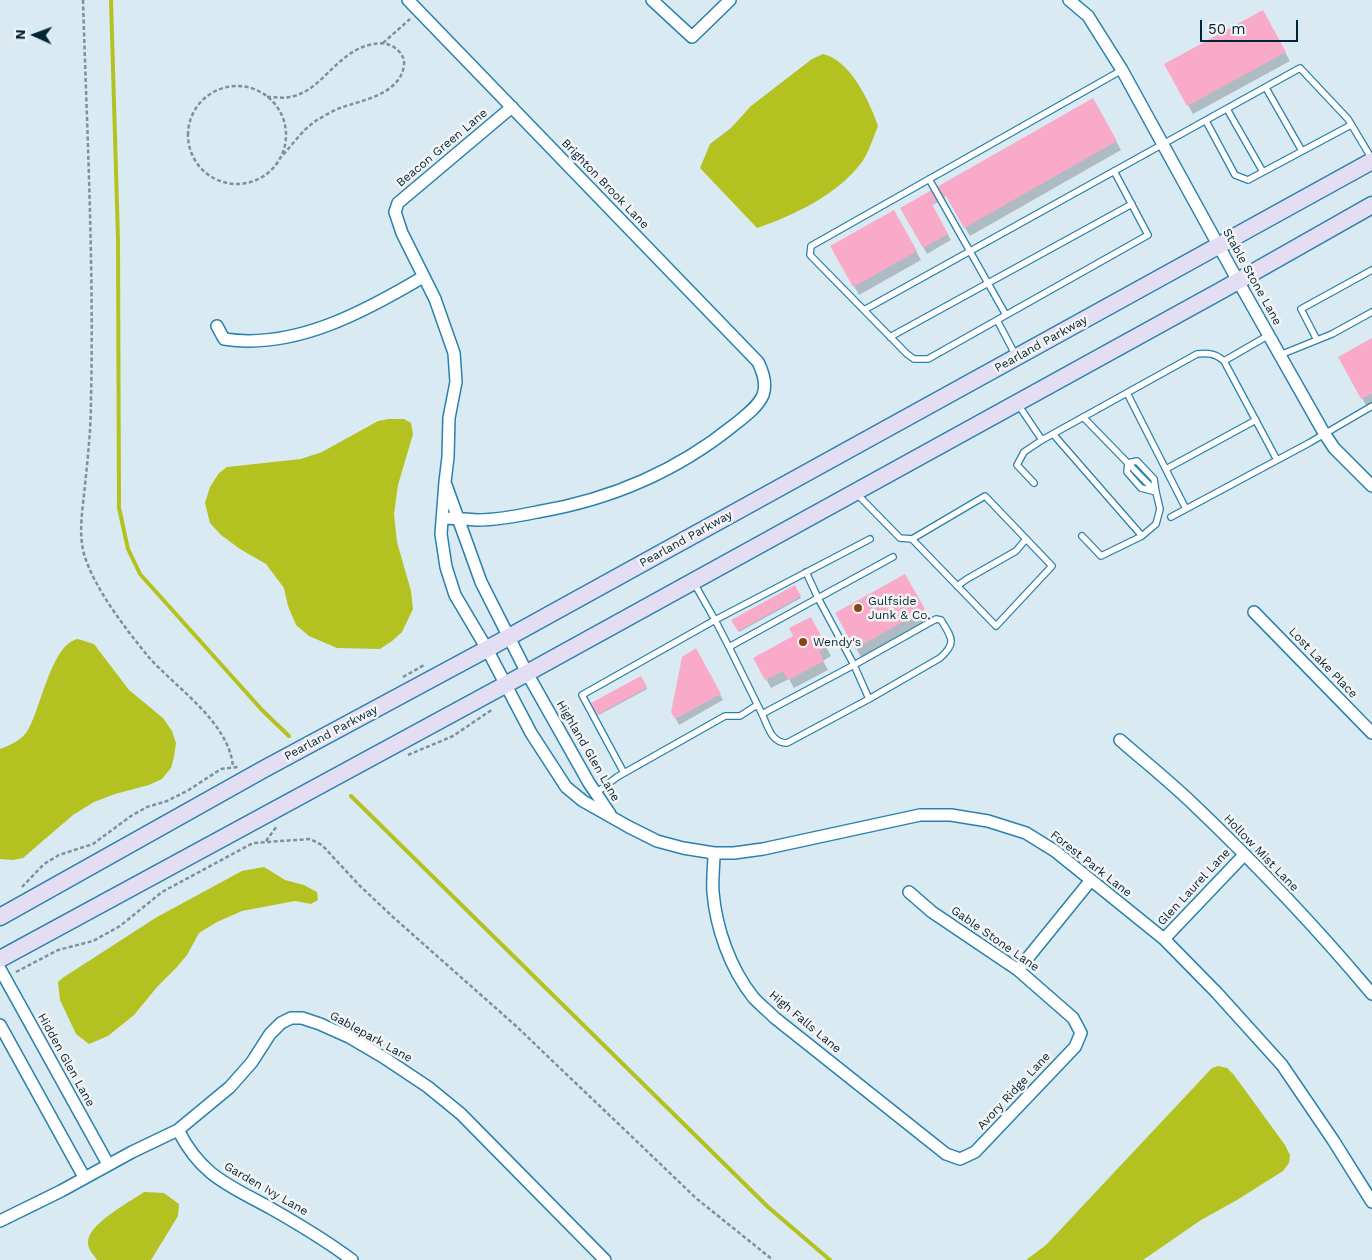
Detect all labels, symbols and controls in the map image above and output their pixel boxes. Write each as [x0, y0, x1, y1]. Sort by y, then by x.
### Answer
north arrow [10, 10, 60, 60]
scale bar [1202, 10, 1300, 42]
text: 50 m [1208, 20, 1245, 38]
text: N [12, 29, 28, 40]
street label: Beacon Green Lane [394, 106, 490, 190]
street label: Brighton Brook Lane [558, 136, 652, 232]
street label: Stable Stone Lane [1219, 226, 1285, 328]
street label: Pearland Parkway [992, 313, 1090, 375]
street label: Pearland Parkway [637, 508, 735, 570]
place label: Gulfside Junk & Co. [868, 594, 930, 622]
marker: Gulfside Junk & Co. [852, 602, 864, 614]
street label: Lost Lake Place [1286, 625, 1360, 701]
place label: Wendy's [813, 635, 861, 649]
marker: Wendy's [797, 636, 809, 648]
street label: Highland Glen Lane [553, 698, 623, 804]
street label: Pearland Parkway [282, 702, 380, 764]
street label: Hollow Mist Lane [1221, 811, 1301, 895]
street label: Forest Park Lane [1047, 828, 1135, 900]
street label: Glen Laurel Lane [1155, 846, 1233, 928]
street label: Gable Stone Lane [948, 903, 1042, 975]
street label: High Falls Lane [766, 988, 844, 1056]
street label: Gablepark Lane [327, 1008, 415, 1066]
street label: Hidden Glen Lane [34, 1011, 98, 1109]
street label: Avory Ridge Lane [974, 1049, 1054, 1133]
street label: Garden Ivy Lane [221, 1159, 311, 1219]

